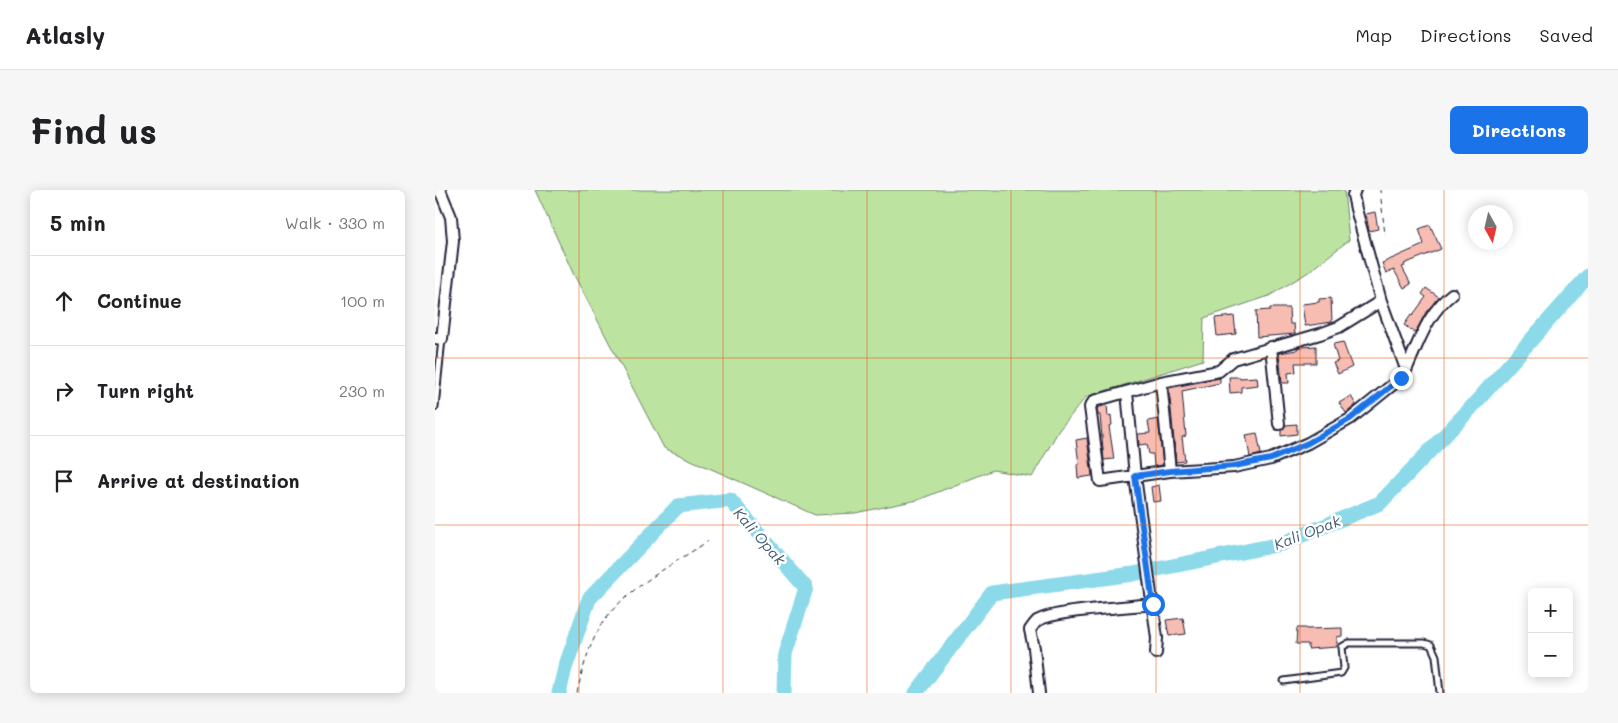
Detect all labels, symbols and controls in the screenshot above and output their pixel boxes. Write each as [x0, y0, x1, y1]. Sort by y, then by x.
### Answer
text: Atlasly [25, 19, 105, 50]
text: Map [1355, 23, 1392, 47]
text: Directions [1420, 23, 1512, 47]
text: Saved [1540, 23, 1593, 47]
button: Directions [1450, 106, 1588, 154]
text: Find us [30, 107, 157, 153]
north arrow [1468, 205, 1513, 250]
text: 5 min [50, 209, 106, 236]
text: Walk · 330 m [285, 212, 385, 233]
icon: ahead [50, 287, 78, 315]
text: Continue [97, 288, 182, 313]
text: 100 m [340, 290, 385, 311]
route end [1390, 367, 1413, 390]
icon: right [50, 377, 78, 405]
text: Turn right [97, 378, 194, 403]
text: 230 m [339, 380, 385, 401]
icon: arrive [50, 467, 78, 495]
text: Arrive at destination [97, 468, 300, 493]
water label: Kali Opak [729, 503, 791, 570]
water label: Kali Opak [1271, 510, 1344, 554]
map controls [1528, 588, 1573, 678]
button: + [1528, 588, 1573, 633]
route start [1142, 593, 1165, 616]
button: − [1528, 633, 1573, 678]

